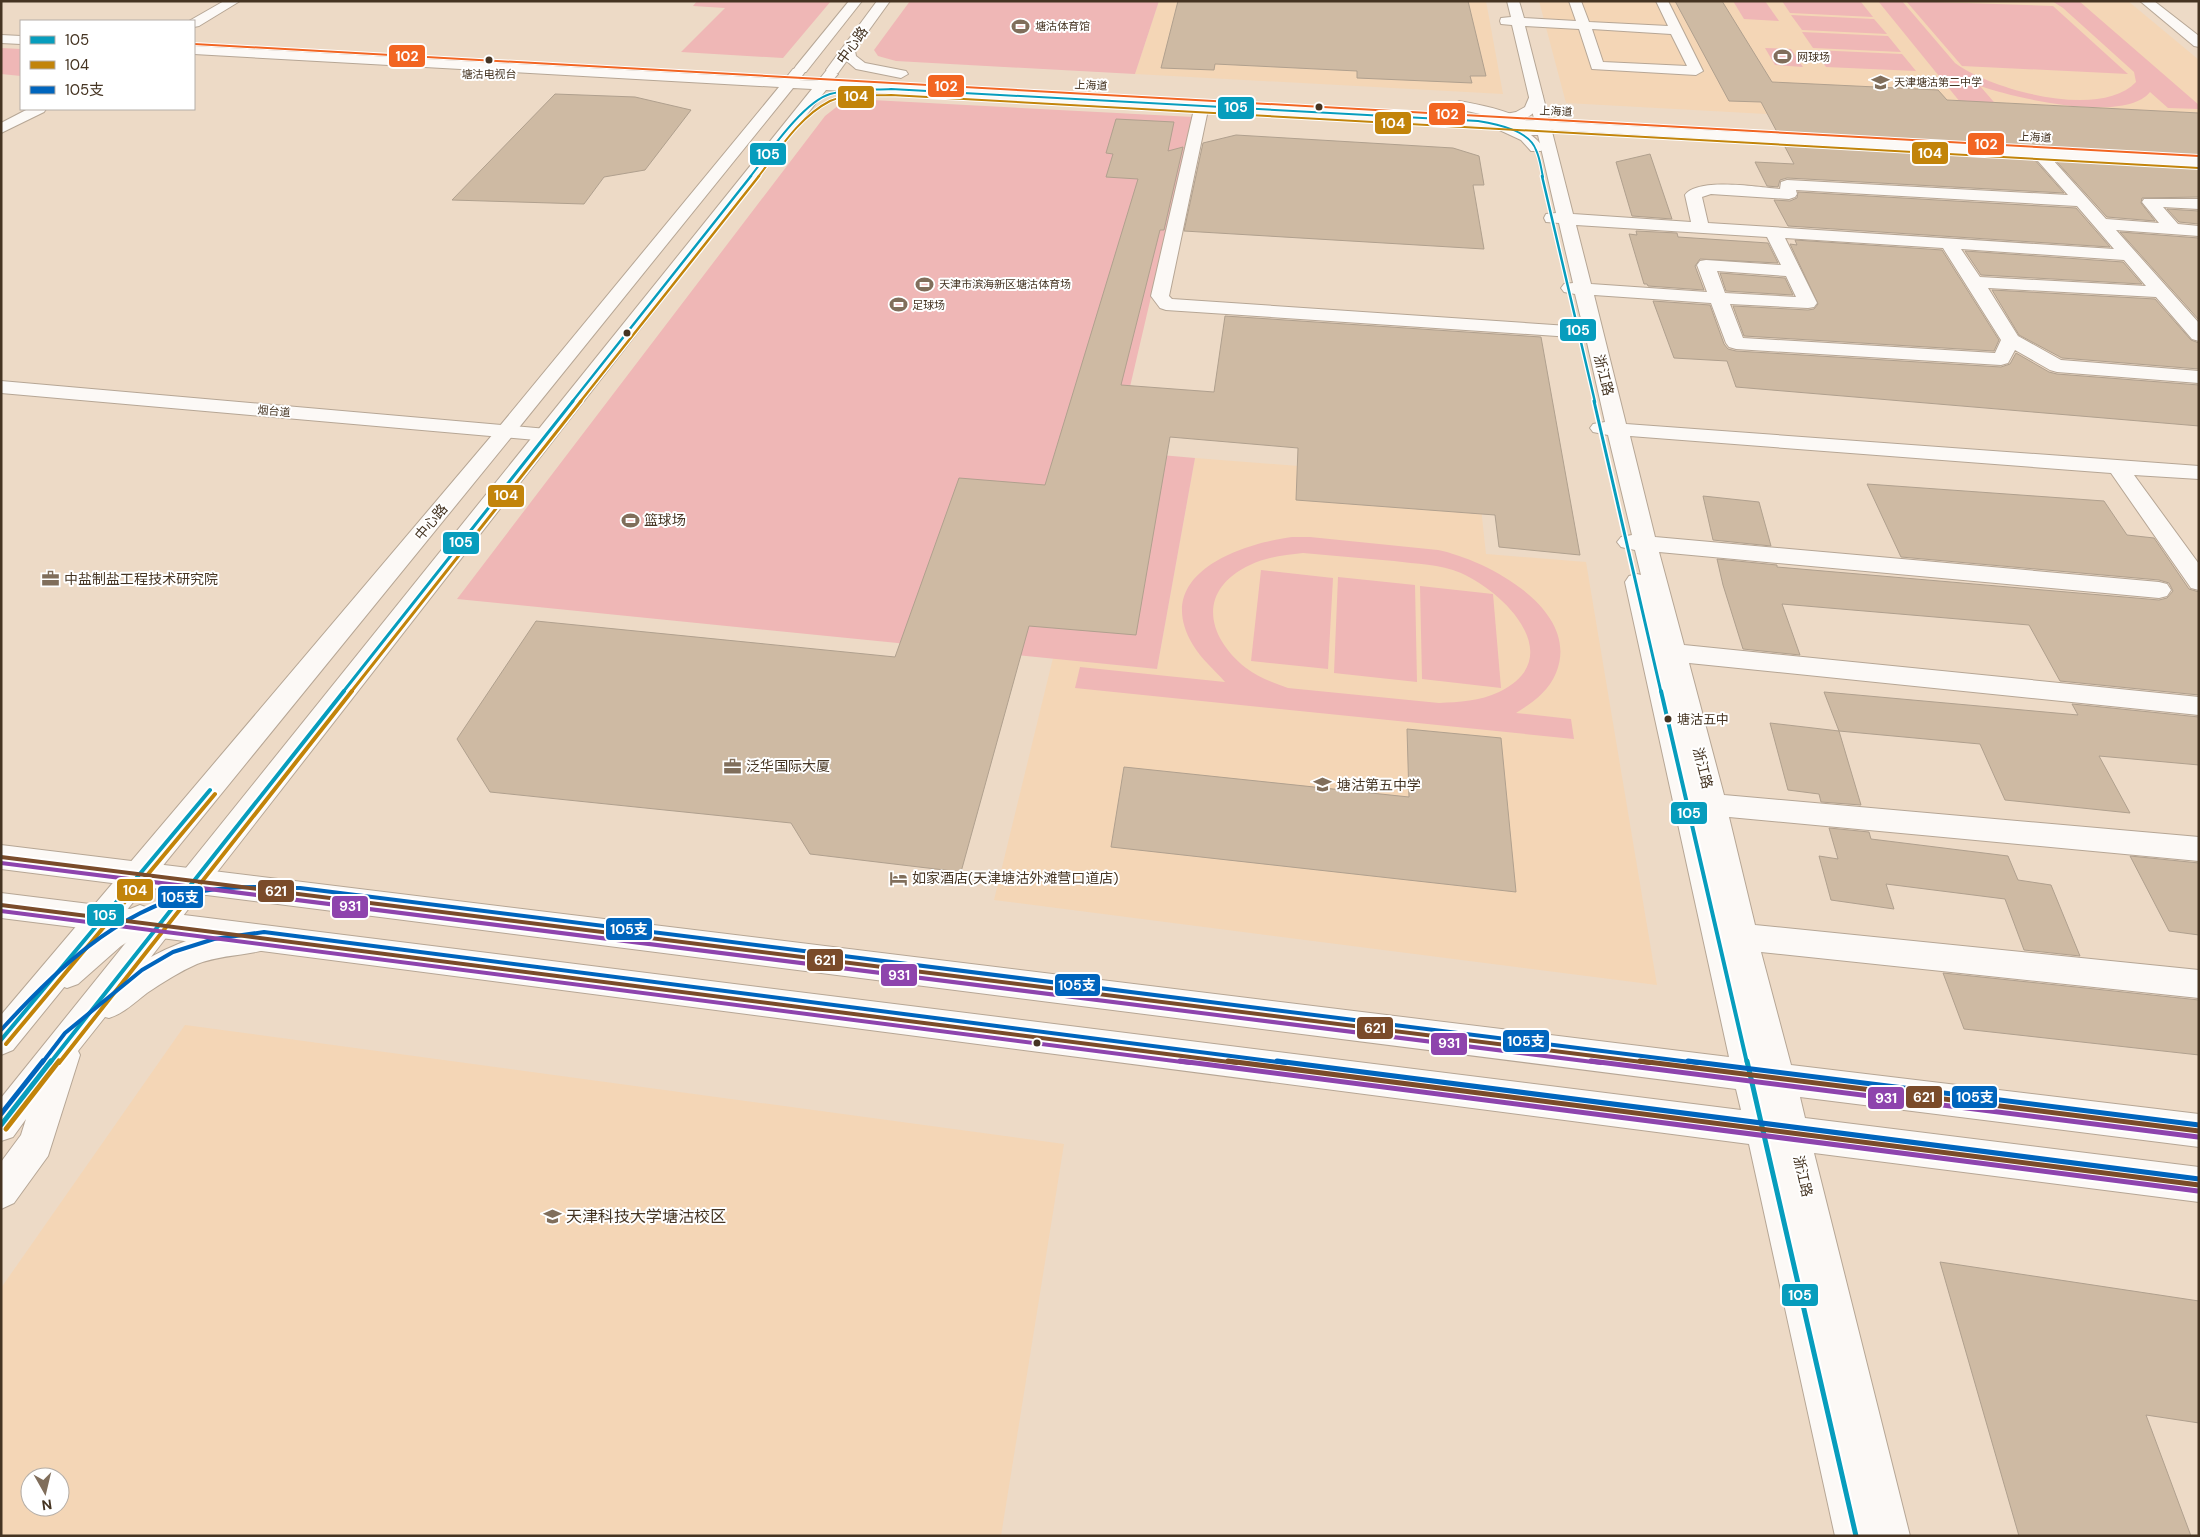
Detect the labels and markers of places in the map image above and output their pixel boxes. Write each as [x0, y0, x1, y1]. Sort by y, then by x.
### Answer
sports icon: 塘沽体育馆 [1011, 16, 1031, 36]
place label: 塘沽体育馆 [1035, 19, 1090, 33]
sports icon: 网球场 [1773, 47, 1793, 67]
place label: 网球场 [1797, 50, 1830, 64]
marker: 塘沽电视台 [484, 55, 494, 65]
place label: 塘沽电视台 [462, 67, 517, 81]
school or university icon: 天津塘沽第二中学 [1870, 72, 1890, 92]
place label: 天津塘沽第二中学 [1894, 75, 1982, 89]
unlabelled marker [1314, 102, 1324, 112]
sports icon: 天津市滨海新区塘沽体育场 [915, 274, 935, 294]
place label: 天津市滨海新区塘沽体育场 [939, 277, 1071, 291]
sports icon: 足球场 [888, 295, 908, 315]
place label: 足球场 [912, 298, 945, 312]
unlabelled marker [622, 328, 632, 338]
sports icon: 篮球场 [620, 510, 640, 530]
place label: 篮球场 [644, 511, 686, 529]
office icon: 中盐制盐工程技术研究院 [40, 569, 60, 589]
place label: 中盐制盐工程技术研究院 [64, 570, 218, 588]
place label: 塘沽五中 [1677, 711, 1729, 728]
marker: 塘沽五中 [1663, 714, 1673, 724]
office icon: 泛华国际大厦 [722, 756, 742, 776]
place label: 泛华国际大厦 [746, 757, 830, 775]
school or university icon: 塘沽第五中学 [1313, 775, 1333, 795]
place label: 塘沽第五中学 [1337, 776, 1421, 794]
hotel icon: 如家酒店(天津塘沽外滩营口道店) [888, 868, 908, 888]
place label: 如家酒店(天津塘沽外滩营口道店) [912, 869, 1118, 887]
unlabelled marker [1032, 1038, 1042, 1048]
school or university icon: 天津科技大学塘沽校区 [542, 1206, 562, 1226]
place label: 天津科技大学塘沽校区 [566, 1206, 726, 1227]

